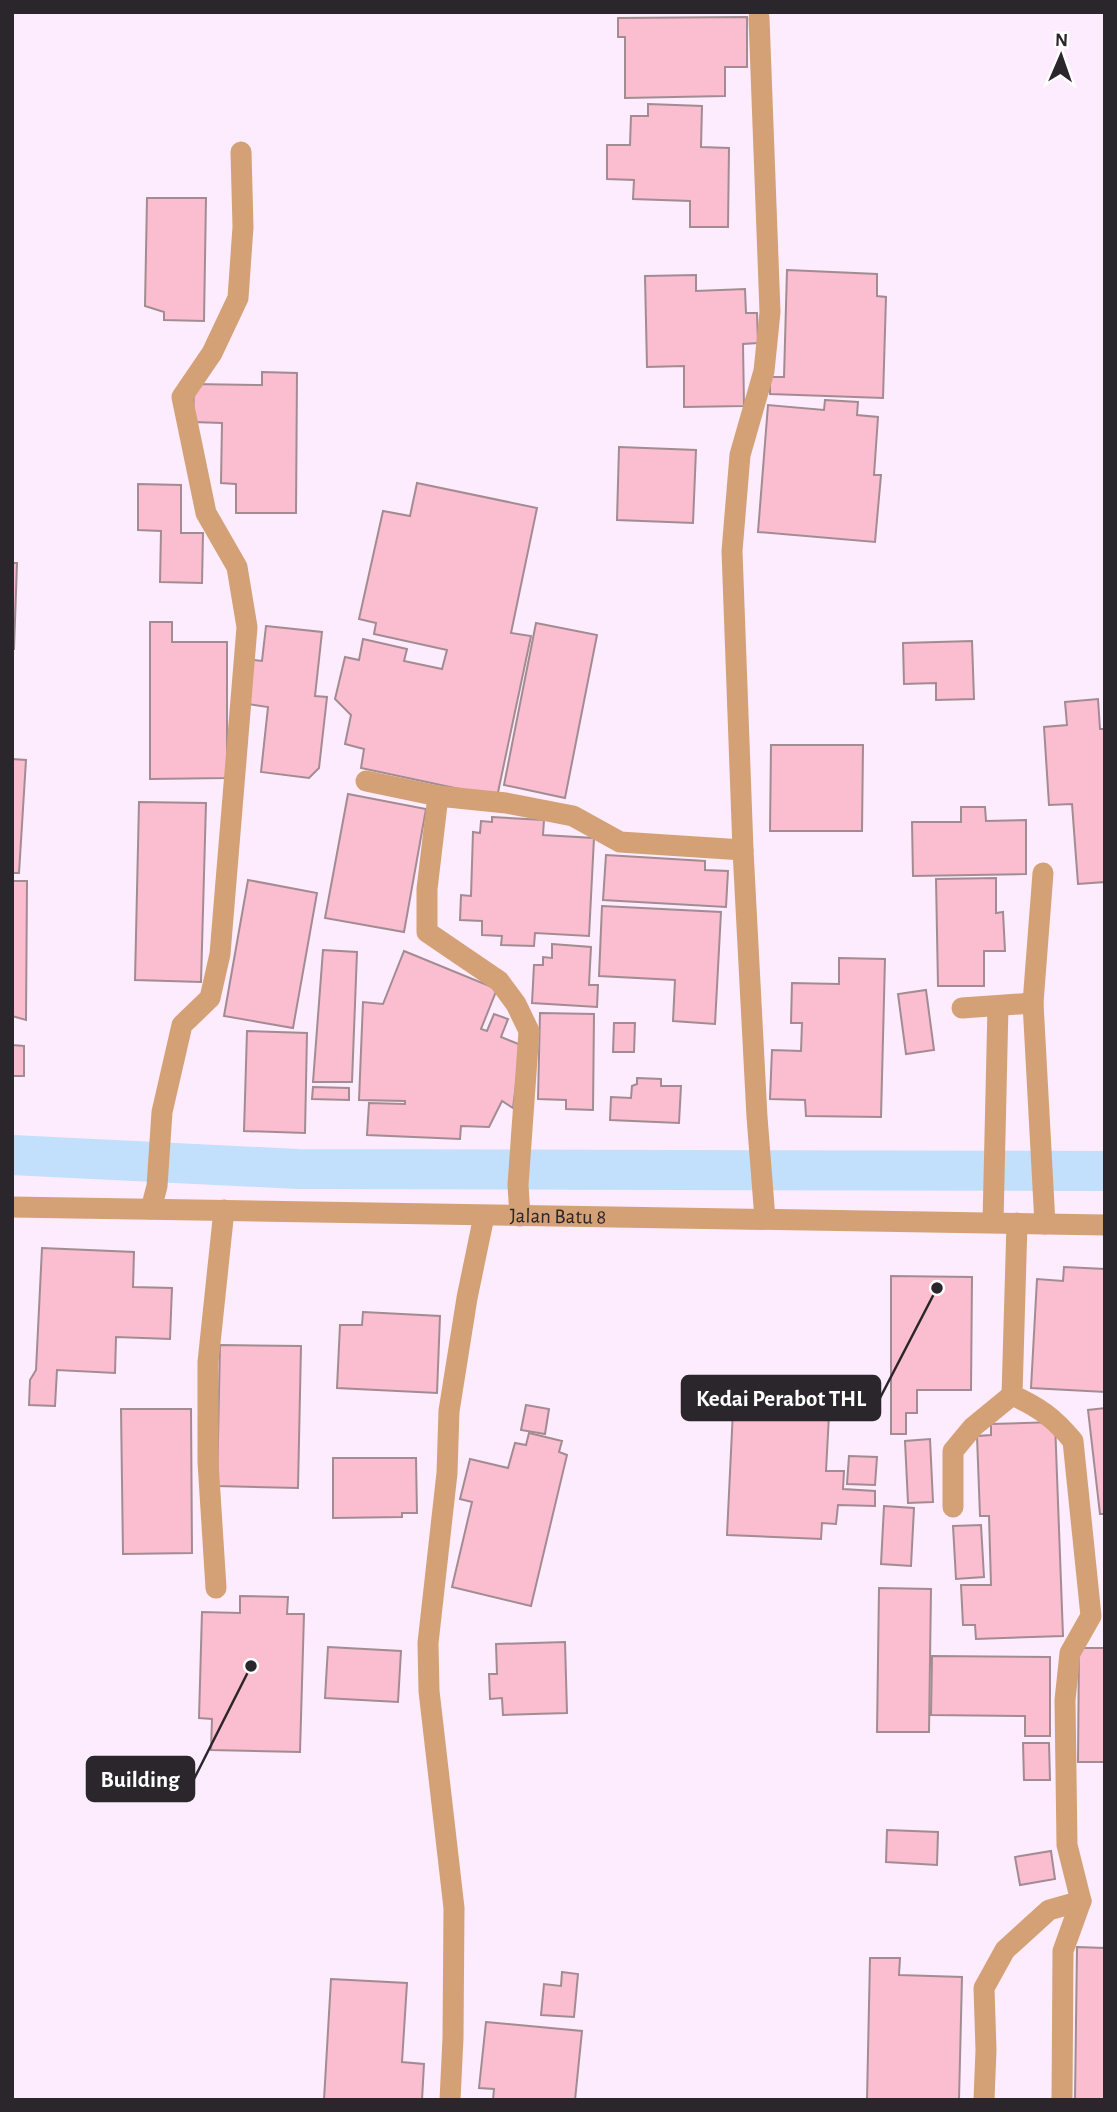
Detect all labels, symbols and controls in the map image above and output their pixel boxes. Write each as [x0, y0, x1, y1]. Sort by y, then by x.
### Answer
north arrow [1026, 21, 1096, 91]
text: N [1055, 31, 1068, 50]
street label: Jalan Batu 8 [509, 1205, 606, 1227]
callout: Kedai Perabot THL [682, 1376, 880, 1420]
text: Kedai Perabot THL [696, 1388, 866, 1411]
callout: Building [87, 1757, 194, 1801]
text: Building [100, 1769, 180, 1792]

